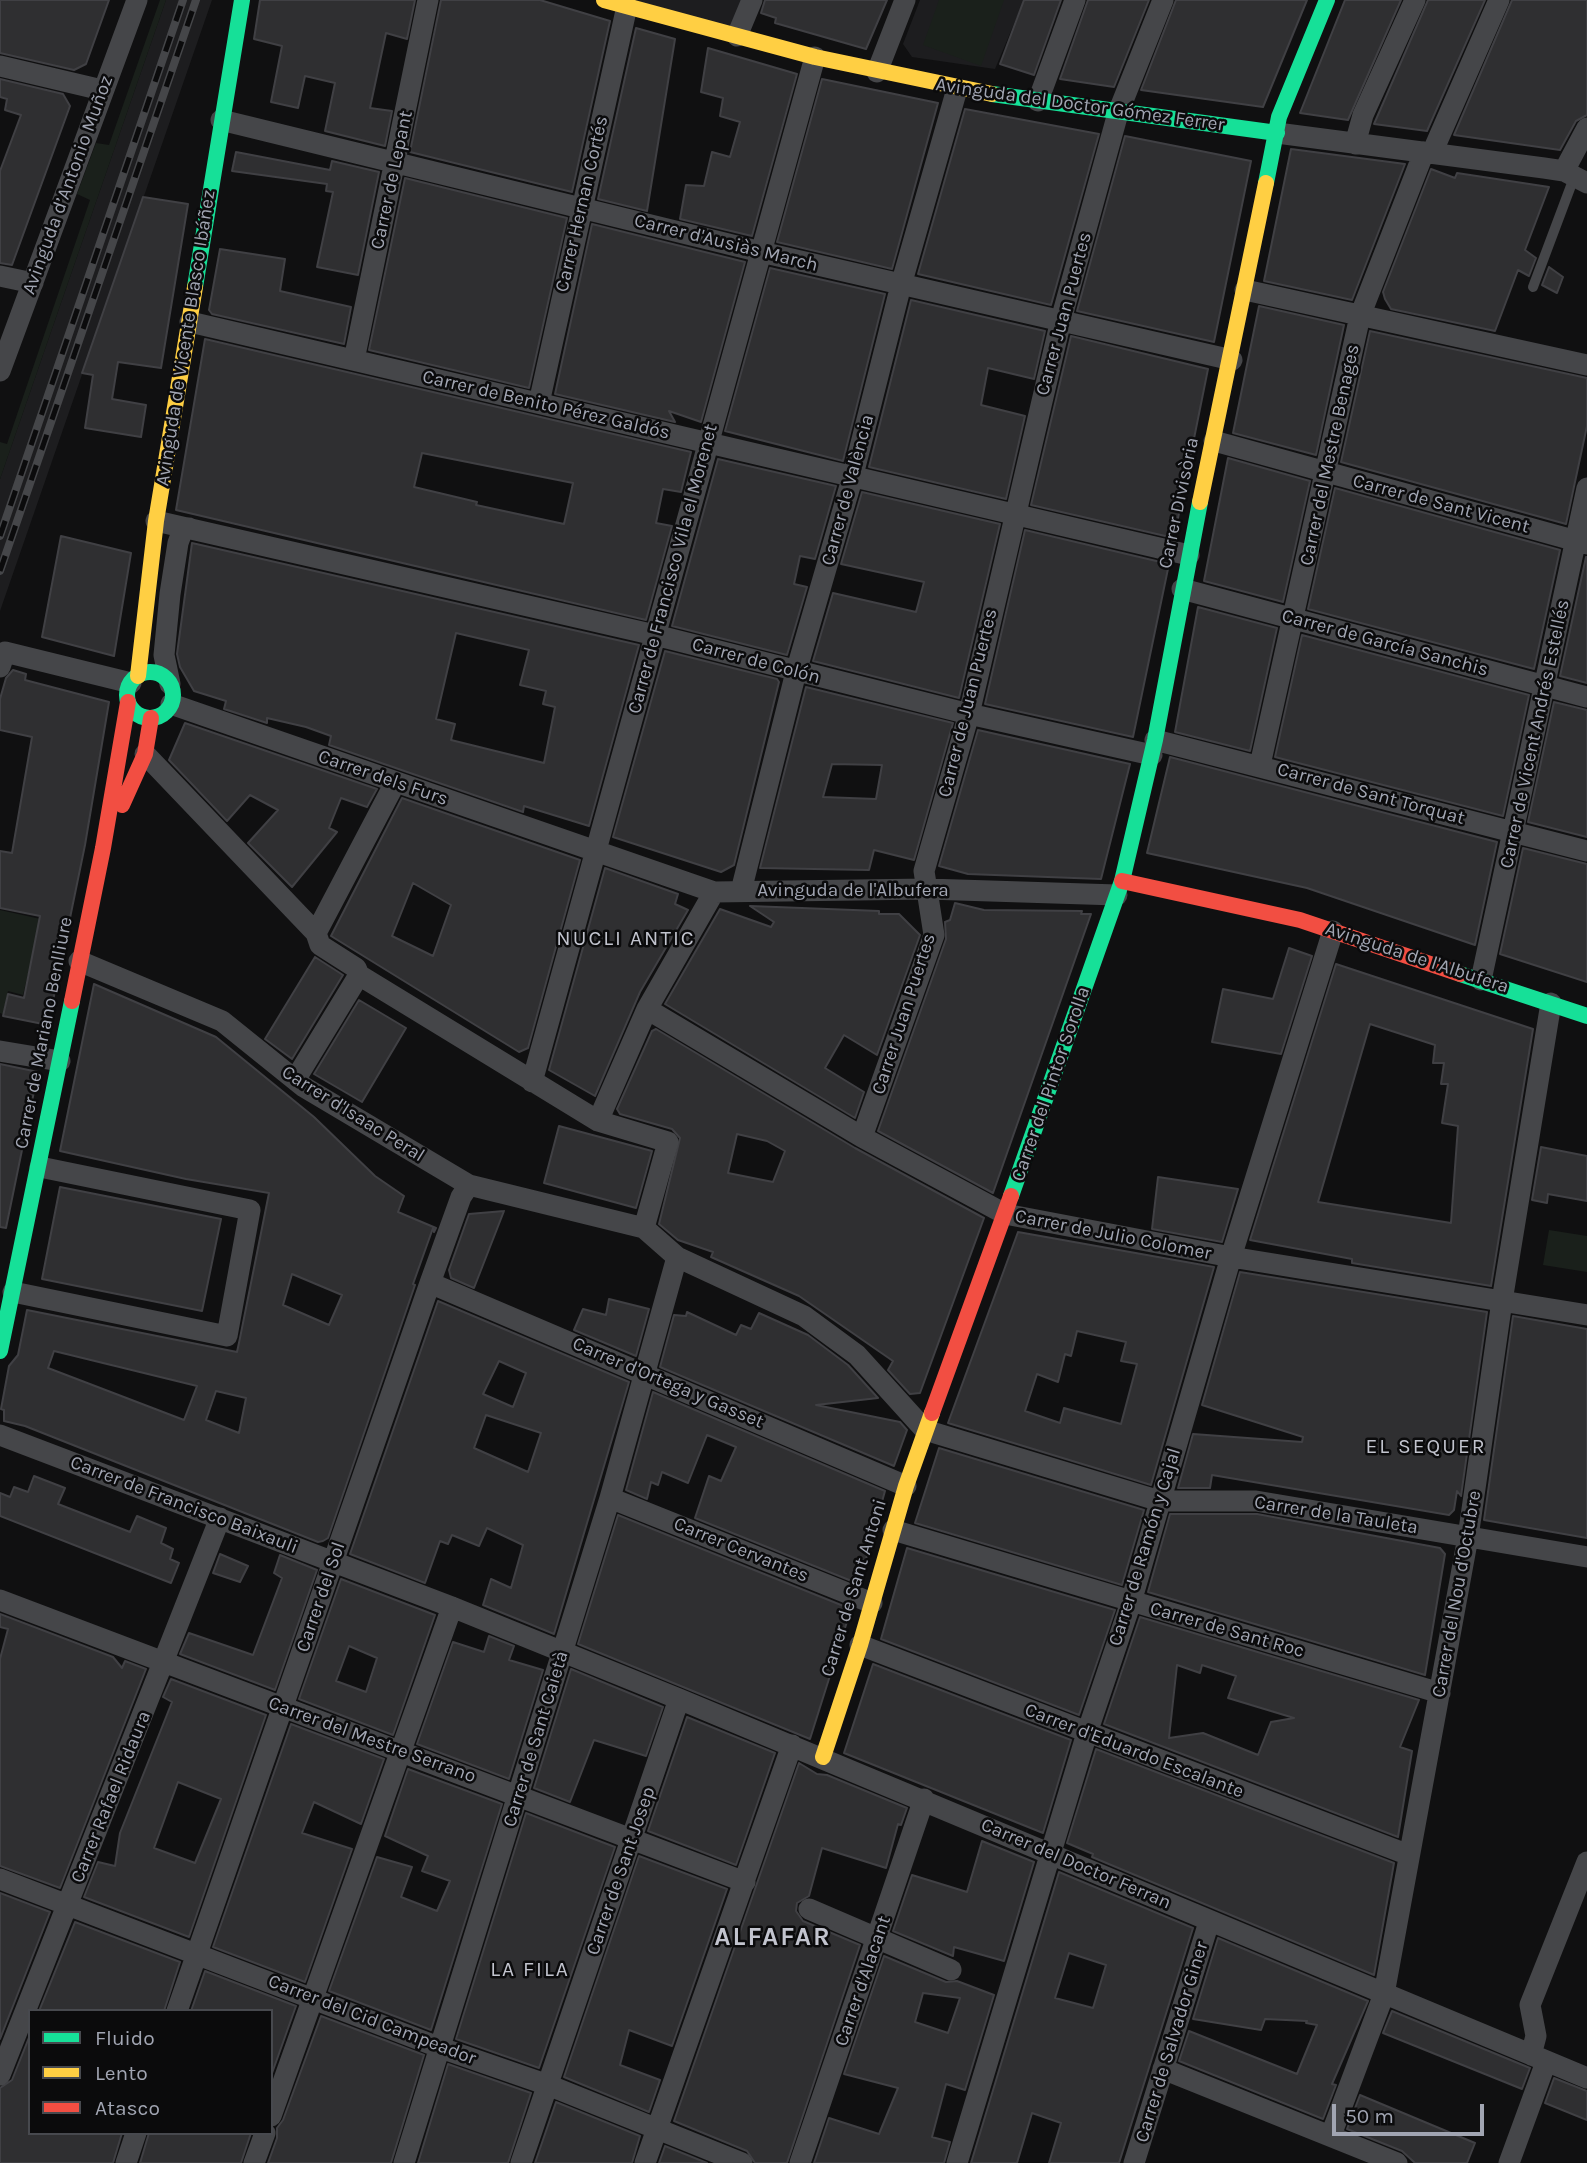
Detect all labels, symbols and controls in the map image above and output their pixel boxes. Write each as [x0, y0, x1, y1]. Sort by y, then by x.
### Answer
street label: Avinguda d’Antonio Muñoz [18, 72, 118, 298]
street label: Avinguda del Doctor Gómez Ferrer [934, 73, 1226, 137]
street label: Carrer de Lepant [366, 109, 418, 251]
street label: Carrer Hernan Cortés [551, 114, 613, 294]
street label: Avinguda de Vicente Blasco Ibáñez [151, 188, 221, 488]
street label: Carrer d'Ausiàs March [632, 209, 820, 277]
street label: Carrer Juan Puertes [1031, 230, 1097, 398]
street label: Carrer del Mestre Benages [1295, 342, 1365, 568]
street label: Carrer de Benito Pérez Galdós [420, 365, 672, 445]
street label: Carrer de València [817, 412, 879, 568]
street label: Carrer de Francisco Vila el Morenet [623, 422, 723, 716]
street label: Carrer Divisòria [1154, 435, 1204, 571]
street label: Carrer de Sant Vicent [1350, 469, 1532, 539]
street label: Carrer de Vicent Andrés Estellés [1495, 598, 1575, 870]
street label: Carrer de García Sanchis [1279, 604, 1491, 682]
street label: Carrer de Juan Puertes [934, 606, 1002, 800]
street label: Carrer de Colón [689, 633, 823, 689]
street label: Carrer dels Furs [315, 745, 451, 811]
street label: Carrer de Sant Torquat [1275, 758, 1467, 830]
street label: Avinguda de l'Albufera [757, 880, 949, 902]
street label: Carrer de Mariano Benlliure [10, 915, 78, 1151]
street label: Avinguda de l'Albufera [1322, 918, 1512, 998]
district label: NUCLI ANTIC [558, 926, 694, 952]
street label: Carrer Juan Puertes [867, 931, 941, 1097]
street label: Carrer del Pintor Sorolla [1007, 984, 1095, 1184]
street label: Carrer d'Isaac Peral [277, 1061, 429, 1167]
street label: Carrer de Julio Colomer [1013, 1205, 1213, 1265]
street label: Carrer d'Ortega y Gasset [569, 1332, 767, 1434]
district label: EL SEQUER [1367, 1434, 1485, 1460]
street label: Carrer de Ramón y Cajal [1104, 1445, 1186, 1649]
street label: Carrer de Francisco Baixauli [67, 1451, 301, 1559]
street label: Carrer del Nou d'Octubre [1428, 1489, 1486, 1699]
street label: Carrer de la Tauleta [1253, 1491, 1419, 1539]
street label: Carrer de Sant Antoni [816, 1496, 892, 1680]
street label: Carrer Cervantes [670, 1513, 812, 1587]
street label: Carrer del Sol [291, 1539, 351, 1655]
street label: Carrer de Sant Roc [1147, 1597, 1307, 1663]
street label: Carrer de Sant Caietà [498, 1648, 574, 1830]
street label: Carrer del Mestre Serrano [265, 1692, 479, 1788]
street label: Carrer d'Eduardo Escalante [1021, 1699, 1247, 1803]
street label: Carrer Rafael Ridaura [66, 1708, 156, 1886]
street label: Carrer de Sant Josep [581, 1784, 661, 1958]
street label: Carrer del Doctor Ferran [978, 1814, 1174, 1914]
street label: Carrer d'Alacant [830, 1913, 896, 2049]
district label: ALFAFAR [715, 1922, 831, 1954]
street label: Carrer de Salvador Giner [1131, 1939, 1213, 2145]
district label: LA FILA [491, 1957, 569, 1983]
street label: Carrer del Cid Campeador [265, 1970, 479, 2070]
legend [28, 2009, 273, 2135]
text: Fluido [95, 2026, 155, 2050]
text: Lento [95, 2061, 148, 2085]
scale bar [1335, 2090, 1487, 2134]
text: Atasco [95, 2096, 160, 2120]
text: 50 m [1345, 2104, 1394, 2128]

